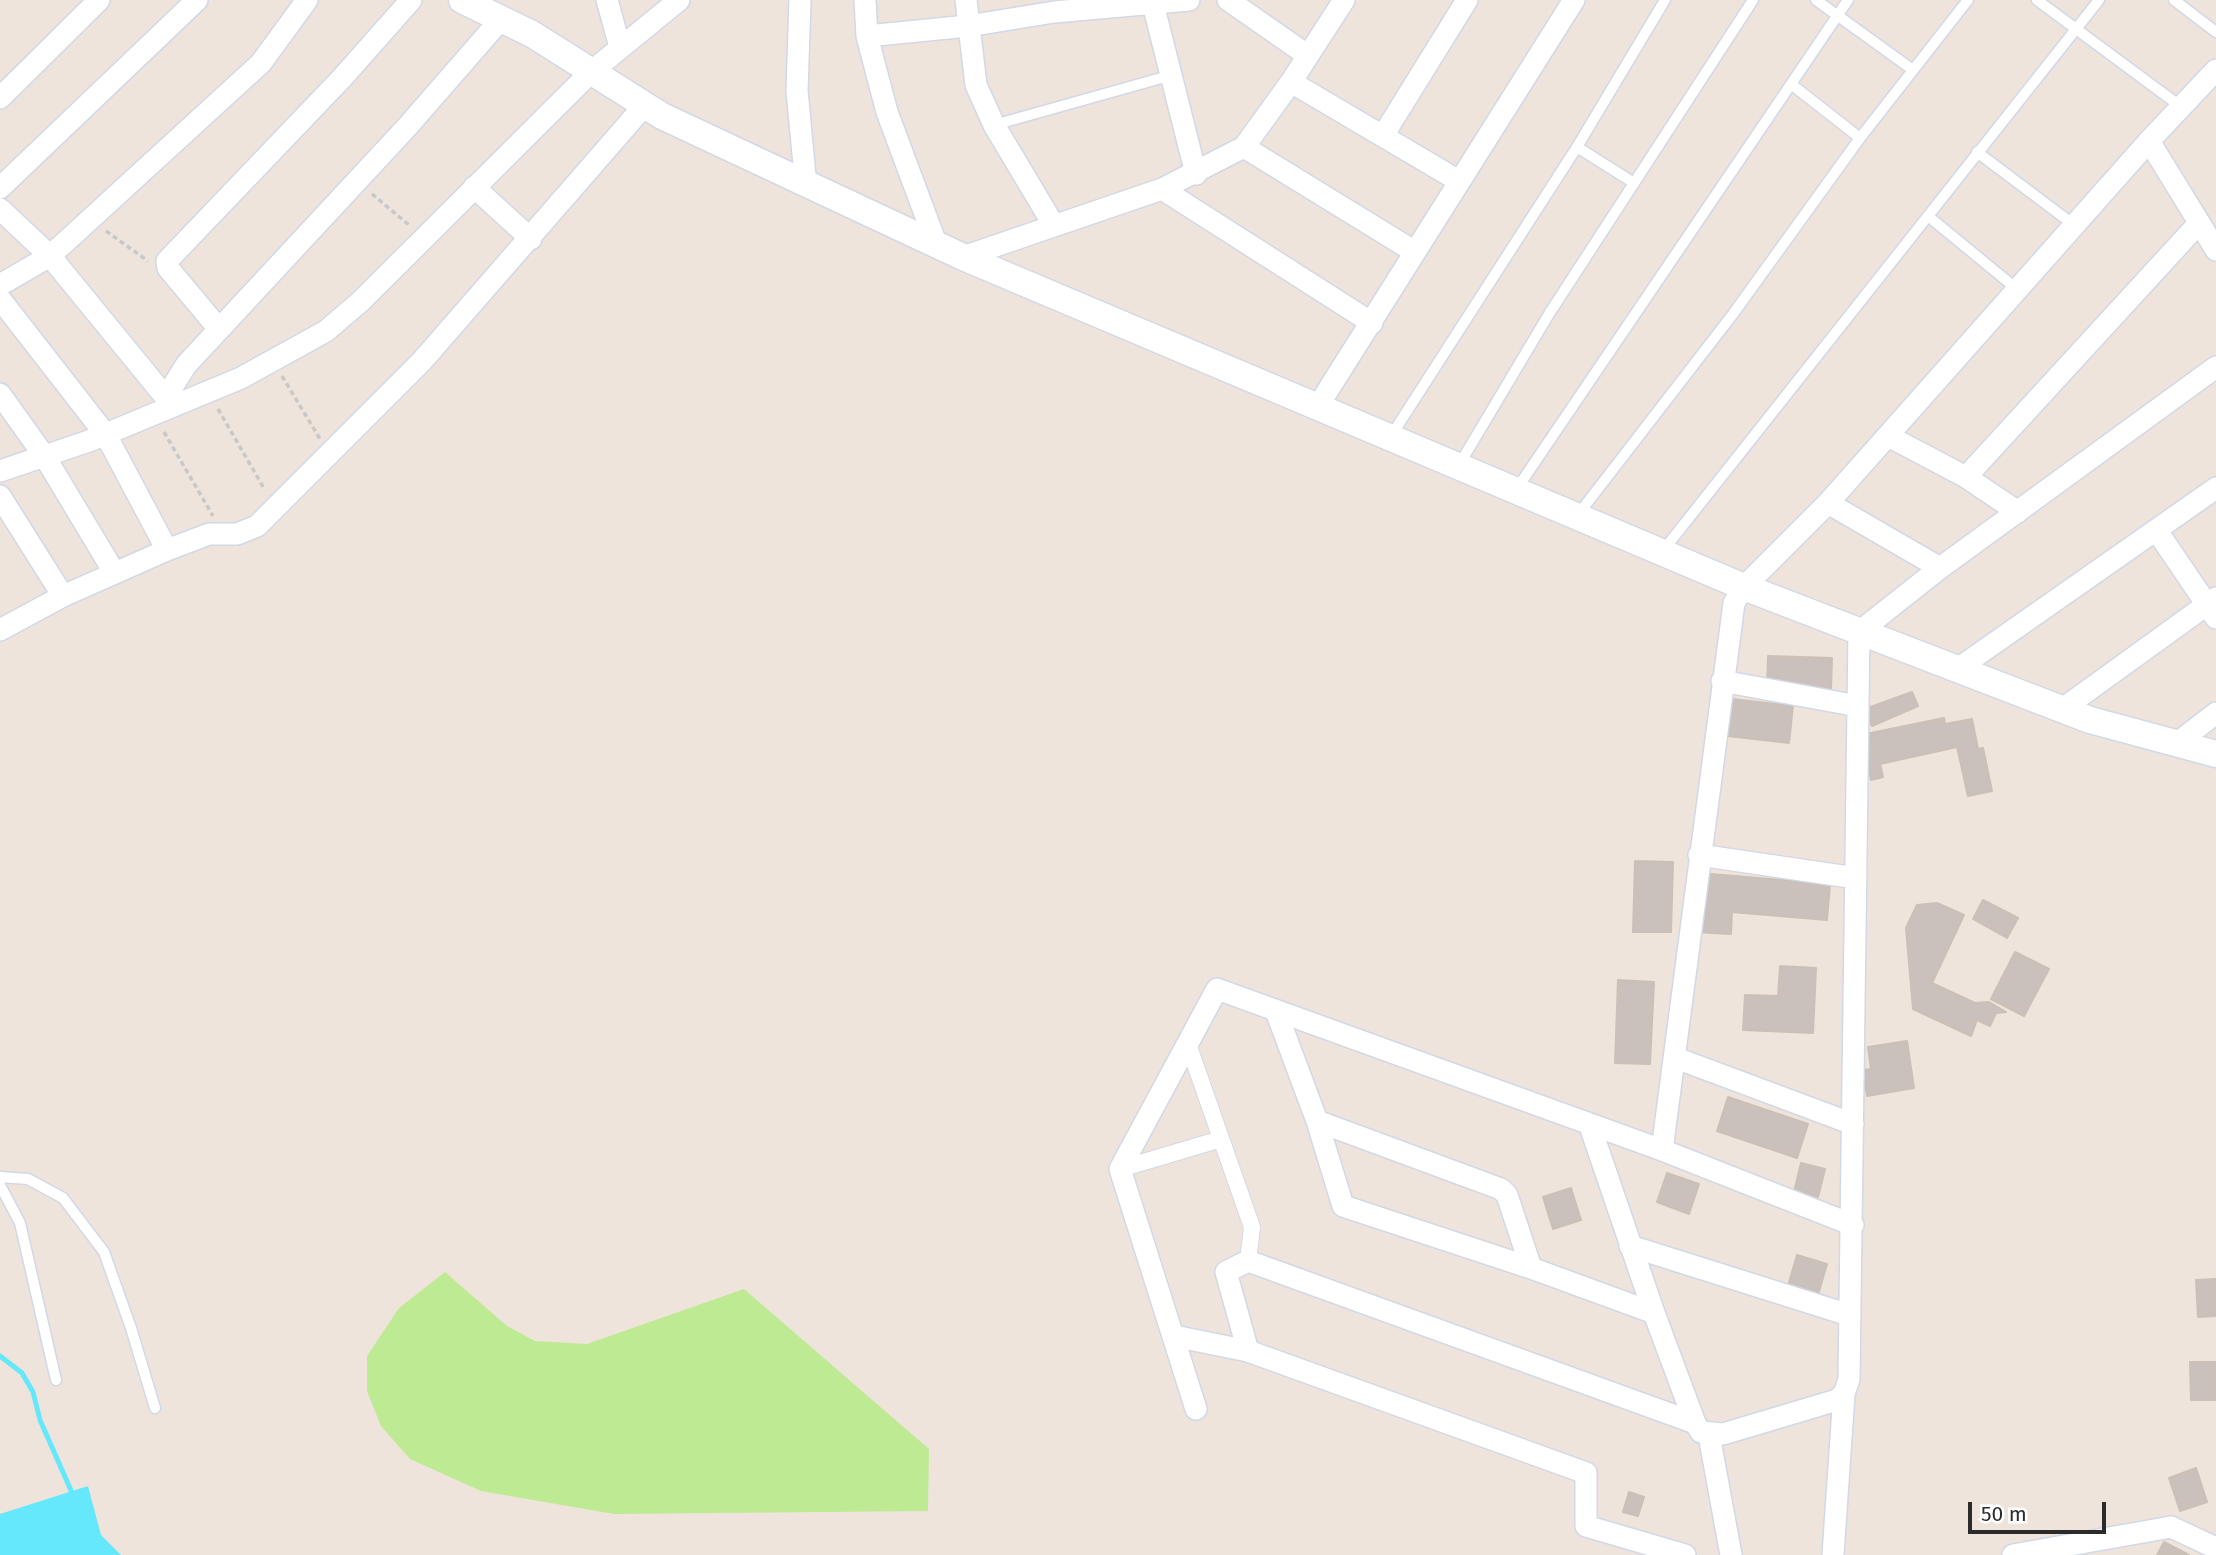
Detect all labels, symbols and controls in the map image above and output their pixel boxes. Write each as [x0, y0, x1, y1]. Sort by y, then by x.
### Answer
scale bar [1971, 1488, 2109, 1532]
text: 50 m [1981, 1501, 2027, 1527]

